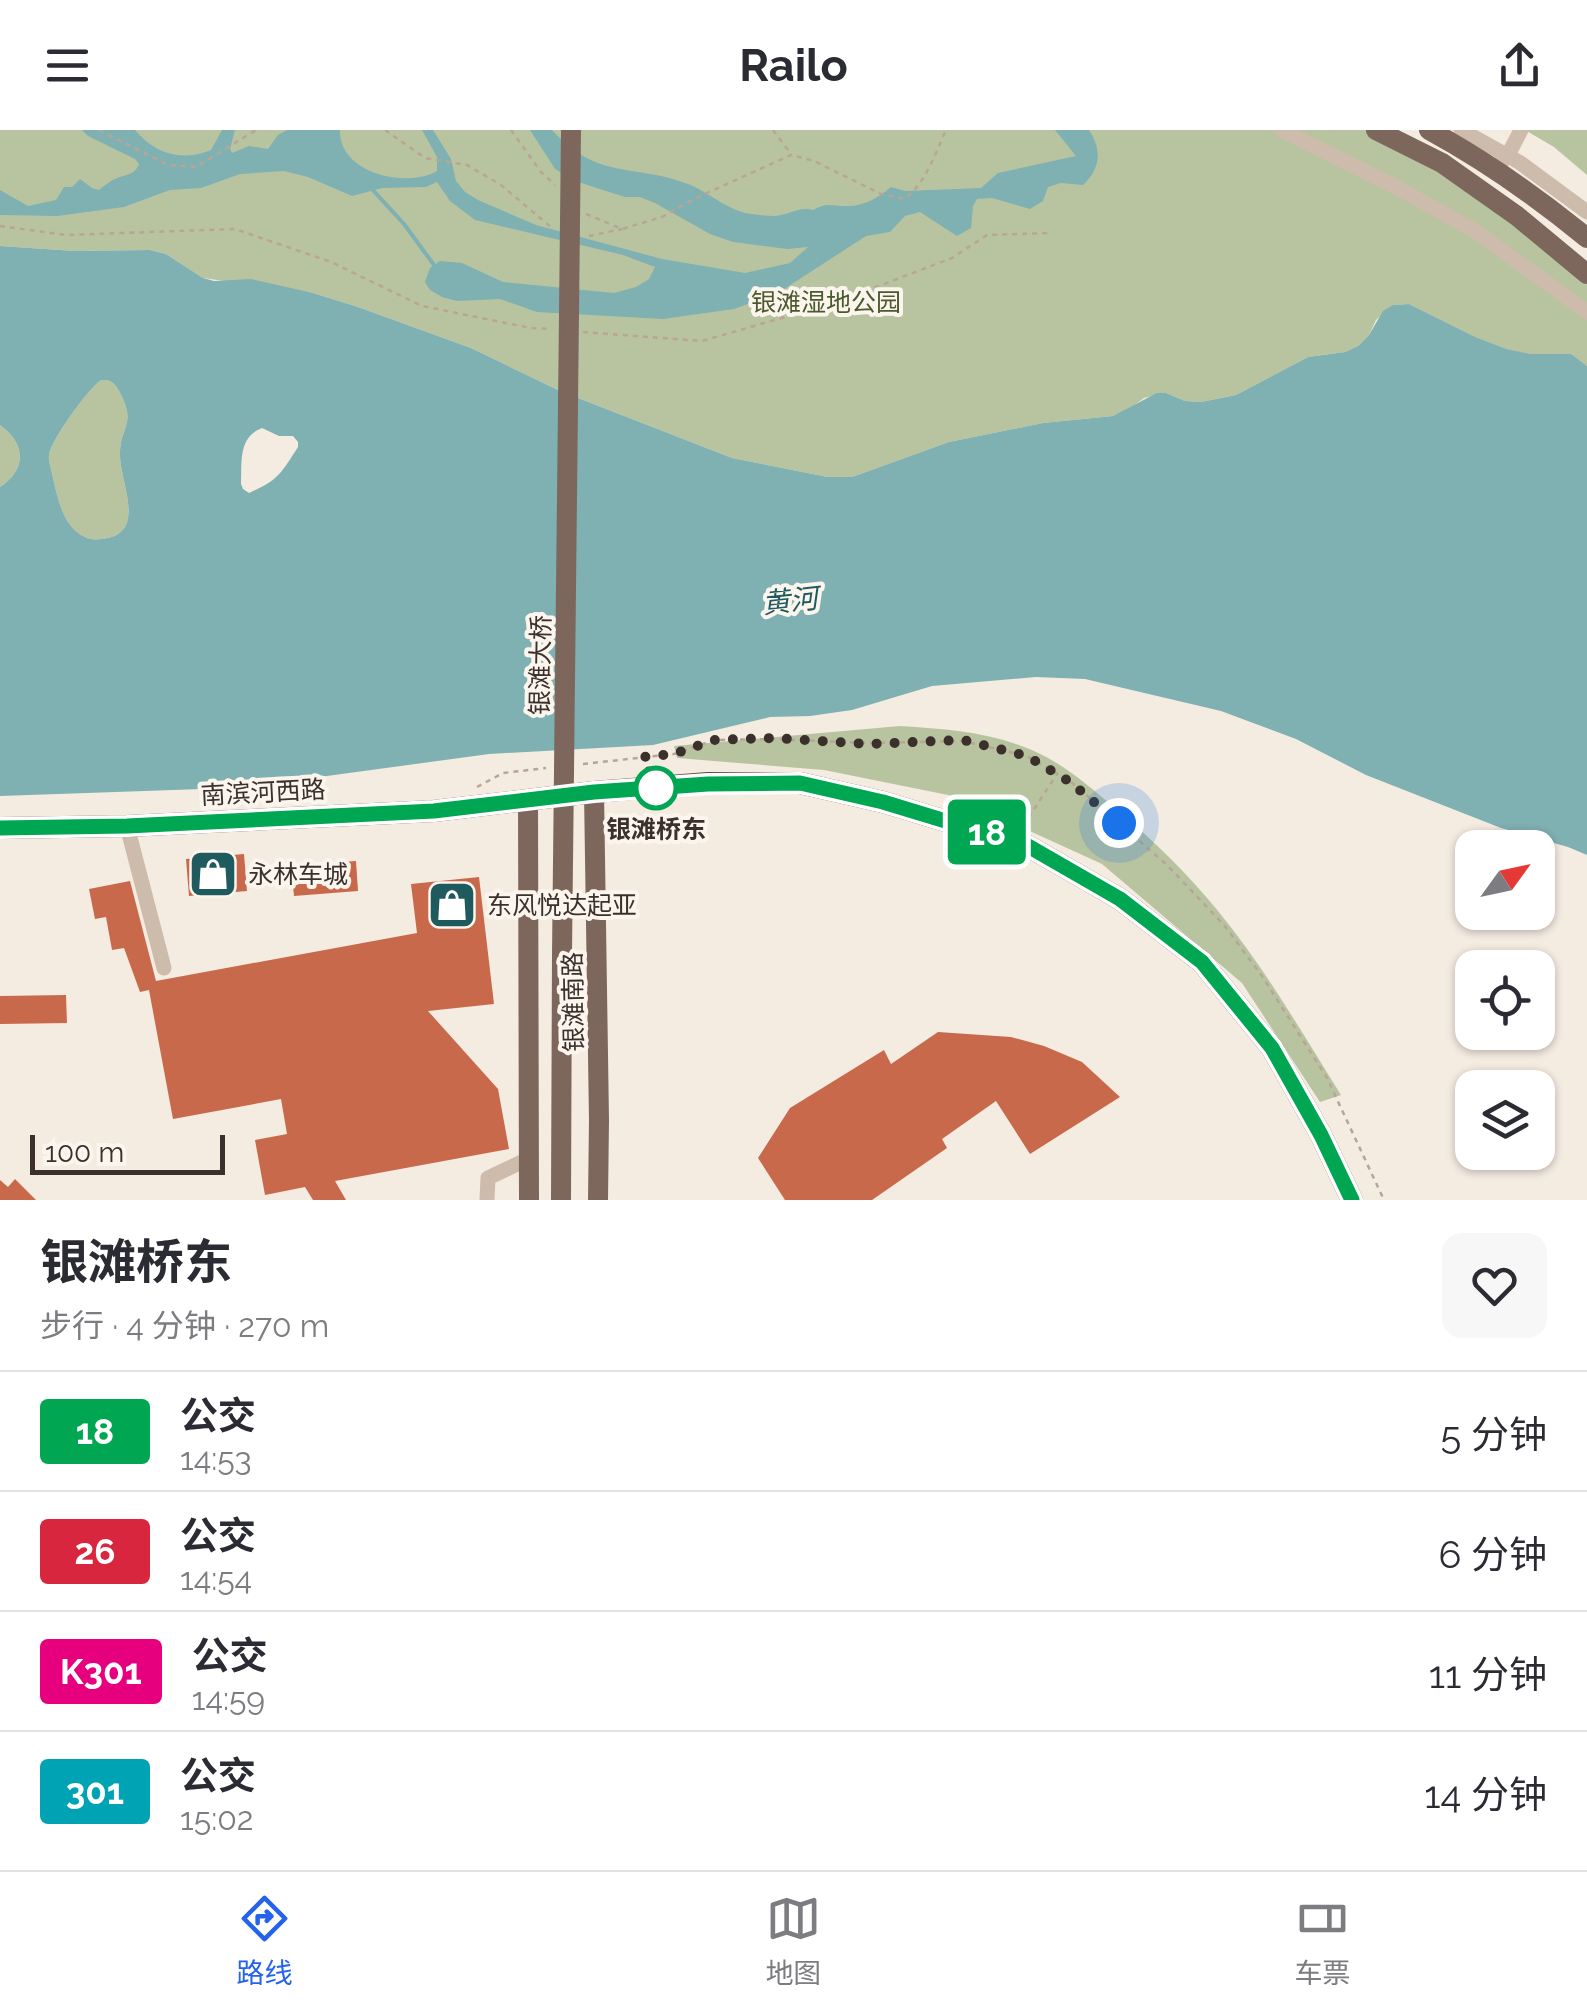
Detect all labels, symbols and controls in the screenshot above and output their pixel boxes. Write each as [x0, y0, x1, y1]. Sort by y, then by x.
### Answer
icon: menu [40, 38, 95, 93]
icon: share [1492, 38, 1547, 93]
text: Railo [739, 39, 848, 92]
park label: 银滩湿地公园 [751, 287, 901, 317]
water label: 黄河 [760, 581, 825, 620]
street label: 银滩大桥 [524, 615, 556, 715]
marker: 银滩桥东 [635, 767, 677, 809]
street label: 南滨河西路 [200, 774, 326, 810]
your location [1094, 798, 1144, 848]
line badge: 18 [942, 800, 1032, 864]
text: 18 [968, 812, 1006, 853]
place label: 银滩桥东 [606, 814, 706, 844]
north arrow [1455, 830, 1555, 930]
map controls [1455, 830, 1555, 1170]
shop icon: 永林车城 [187, 848, 239, 900]
place label: 永林车城 [248, 859, 348, 889]
shop icon: 东风悦达起亚 [426, 879, 478, 931]
place label: 东风悦达起亚 [487, 890, 637, 920]
button: locate [1455, 950, 1555, 1050]
street label: 银滩南路 [557, 952, 589, 1052]
button: layers [1455, 1070, 1555, 1170]
scale bar [30, 1130, 225, 1174]
text: 100 m [45, 1136, 124, 1169]
button: heart [1442, 1233, 1547, 1338]
text: 银滩桥东 [40, 1234, 232, 1290]
text: 步行 · 4 分钟 · 270 m [40, 1307, 329, 1344]
text: 公交 [180, 1393, 256, 1438]
text: 18 [76, 1411, 114, 1452]
text: 5 分钟 [1441, 1412, 1547, 1457]
text: 14:53 [180, 1440, 252, 1477]
text: 公交 [180, 1513, 256, 1558]
text: 26 [75, 1531, 116, 1572]
text: 6 分钟 [1438, 1532, 1547, 1577]
text: 14:54 [180, 1560, 252, 1597]
text: 公交 [192, 1633, 268, 1678]
text: K301 [60, 1651, 142, 1692]
text: 11 分钟 [1429, 1652, 1547, 1697]
text: 14:59 [192, 1680, 265, 1717]
text: 公交 [180, 1753, 256, 1798]
text: 301 [66, 1771, 124, 1812]
text: 14 分钟 [1424, 1772, 1547, 1817]
text: 15:02 [180, 1800, 253, 1837]
tab: 路线 [236, 1891, 293, 1991]
tab: 地图 [765, 1891, 822, 1991]
tab: 车票 [1294, 1891, 1351, 1991]

